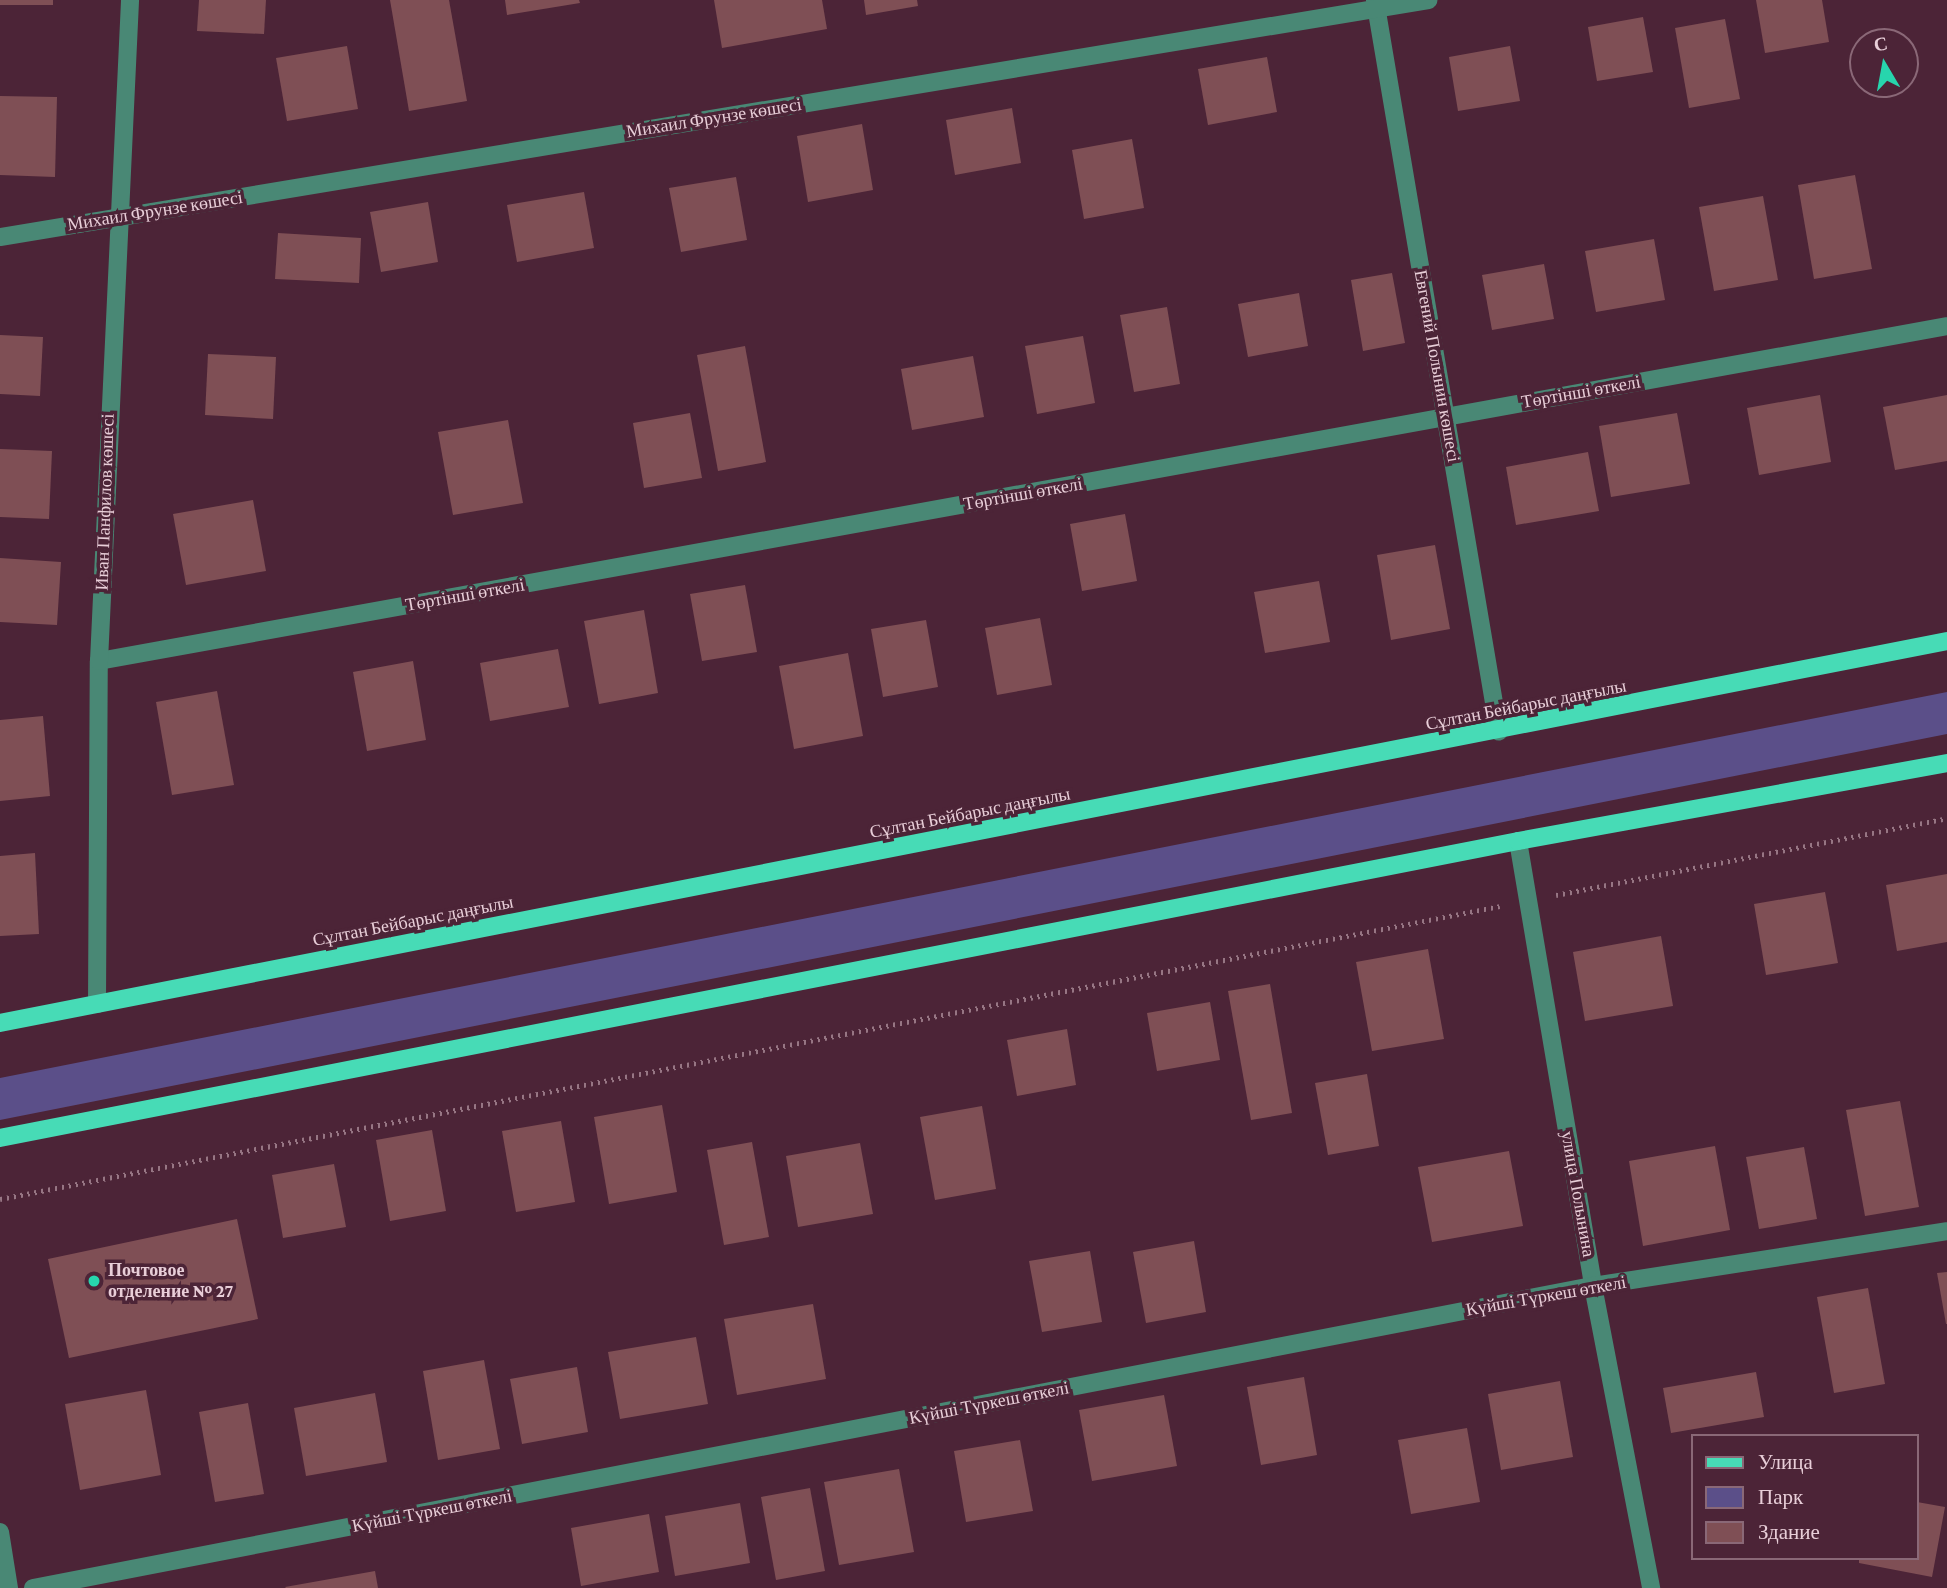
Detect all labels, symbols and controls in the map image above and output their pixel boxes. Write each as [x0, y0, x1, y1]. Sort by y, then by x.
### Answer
north arrow [1849, 28, 1919, 98]
text: С [1872, 32, 1889, 55]
street label: Михаил Фрунзе көшесі [625, 93, 803, 143]
street label: Михаил Фрунзе көшесі [66, 186, 244, 236]
street label: Евгений Полынин көшесі [1409, 268, 1465, 464]
street label: Төртінші өткелі [1520, 371, 1642, 413]
street label: Иван Панфилов көшесі [91, 413, 119, 591]
street label: Төртінші өткелі [962, 473, 1084, 515]
street label: Төртінші өткелі [404, 574, 526, 616]
street label: Сұлтан Бейбарыс даңғылы [1424, 675, 1628, 735]
street label: Сұлтан Бейбарыс даңғылы [868, 783, 1072, 843]
street label: Сұлтан Бейбарыс даңғылы [311, 891, 515, 951]
street label: улица Полынина [1556, 1129, 1600, 1259]
place label: Почтовое отделение № 27 [108, 1260, 233, 1302]
street label: Күйші Түркеш өткелі [1464, 1271, 1628, 1321]
marker: Почтовое отделение № 27 [86, 1273, 102, 1289]
street label: Күйші Түркеш өткелі [907, 1377, 1071, 1429]
legend [1692, 1434, 1919, 1560]
text: Улица [1758, 1450, 1813, 1474]
street label: Күйші Түркеш өткелі [350, 1485, 514, 1537]
text: Парк [1758, 1485, 1803, 1509]
text: Здание [1758, 1520, 1820, 1544]

